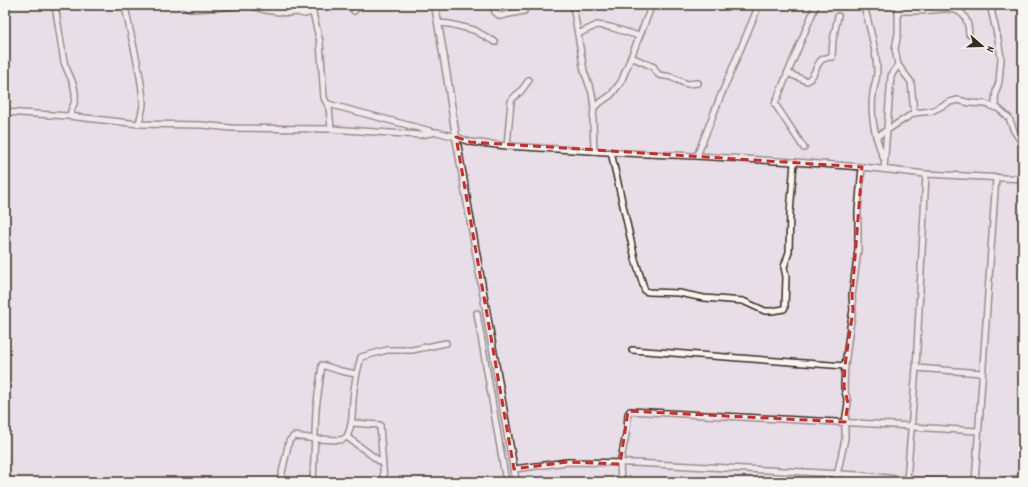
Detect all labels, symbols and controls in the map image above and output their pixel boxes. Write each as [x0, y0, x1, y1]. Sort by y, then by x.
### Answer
north arrow [962, 26, 1002, 66]
text: N [981, 43, 998, 55]

